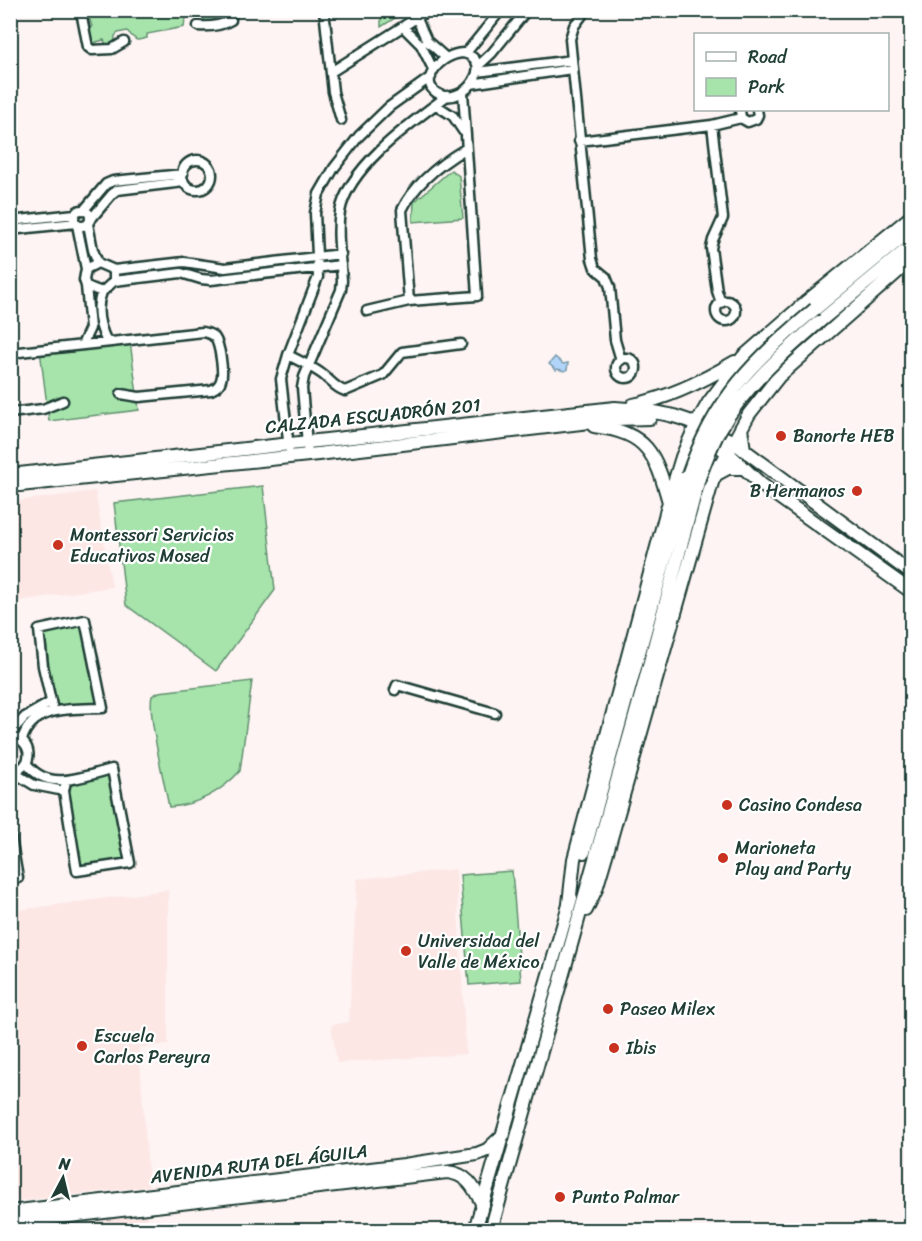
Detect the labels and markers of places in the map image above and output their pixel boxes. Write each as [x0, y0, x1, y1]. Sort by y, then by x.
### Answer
place label: Banorte HEB [793, 420, 895, 452]
marker: Banorte HEB [774, 429, 788, 443]
place label: B Hermanos [750, 475, 846, 507]
marker: B Hermanos [850, 484, 864, 498]
place label: Montessori Servicios Educativos Mosed [70, 519, 235, 572]
marker: Montessori Servicios Educativos Mosed [51, 538, 65, 552]
place label: Casino Condesa [739, 789, 862, 821]
marker: Casino Condesa [720, 798, 734, 812]
place label: Marioneta Play and Party [735, 832, 852, 885]
marker: Marioneta Play and Party [716, 851, 730, 865]
place label: Universidad del Valle de México [418, 925, 540, 978]
marker: Universidad del Valle de México [399, 944, 413, 958]
place label: Paseo Milex [620, 993, 716, 1025]
marker: Paseo Milex [601, 1002, 615, 1016]
place label: Escuela Carlos Pereyra [94, 1020, 211, 1073]
place label: Ibis [625, 1032, 657, 1064]
marker: Escuela Carlos Pereyra [75, 1039, 89, 1053]
marker: Ibis [607, 1041, 621, 1055]
place label: Punto Palmar [572, 1181, 681, 1213]
marker: Punto Palmar [553, 1190, 567, 1204]

